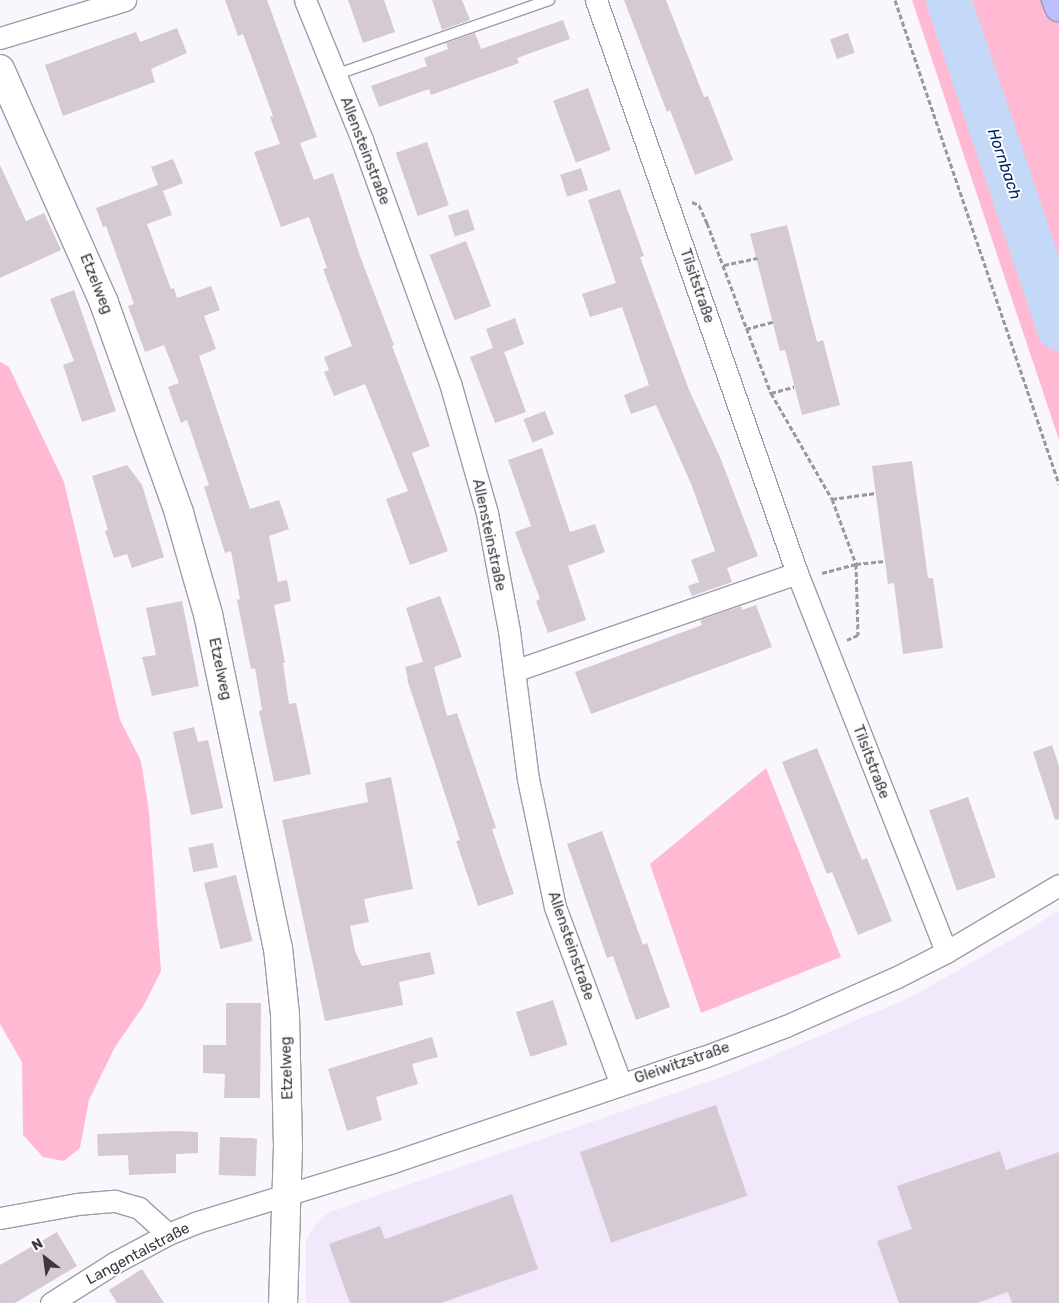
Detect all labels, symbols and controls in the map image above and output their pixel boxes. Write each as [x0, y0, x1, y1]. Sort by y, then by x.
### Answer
street label: Allensteinstraße [336, 95, 394, 207]
water label: Hornbach [983, 126, 1025, 202]
street label: Tilsitstraße [676, 246, 718, 326]
street label: Etzelweg [76, 251, 116, 317]
street label: Allensteinstraße [468, 477, 510, 593]
street label: Etzelweg [205, 636, 235, 702]
street label: Tilsitstraße [849, 723, 893, 801]
street label: Allensteinstraße [544, 889, 598, 1003]
street label: Etzelweg [277, 1036, 297, 1100]
street label: Gleiwitzstraße [632, 1038, 732, 1088]
street label: Langentalstraße [83, 1219, 193, 1289]
north arrow [20, 1233, 70, 1283]
text: N [29, 1235, 46, 1254]

